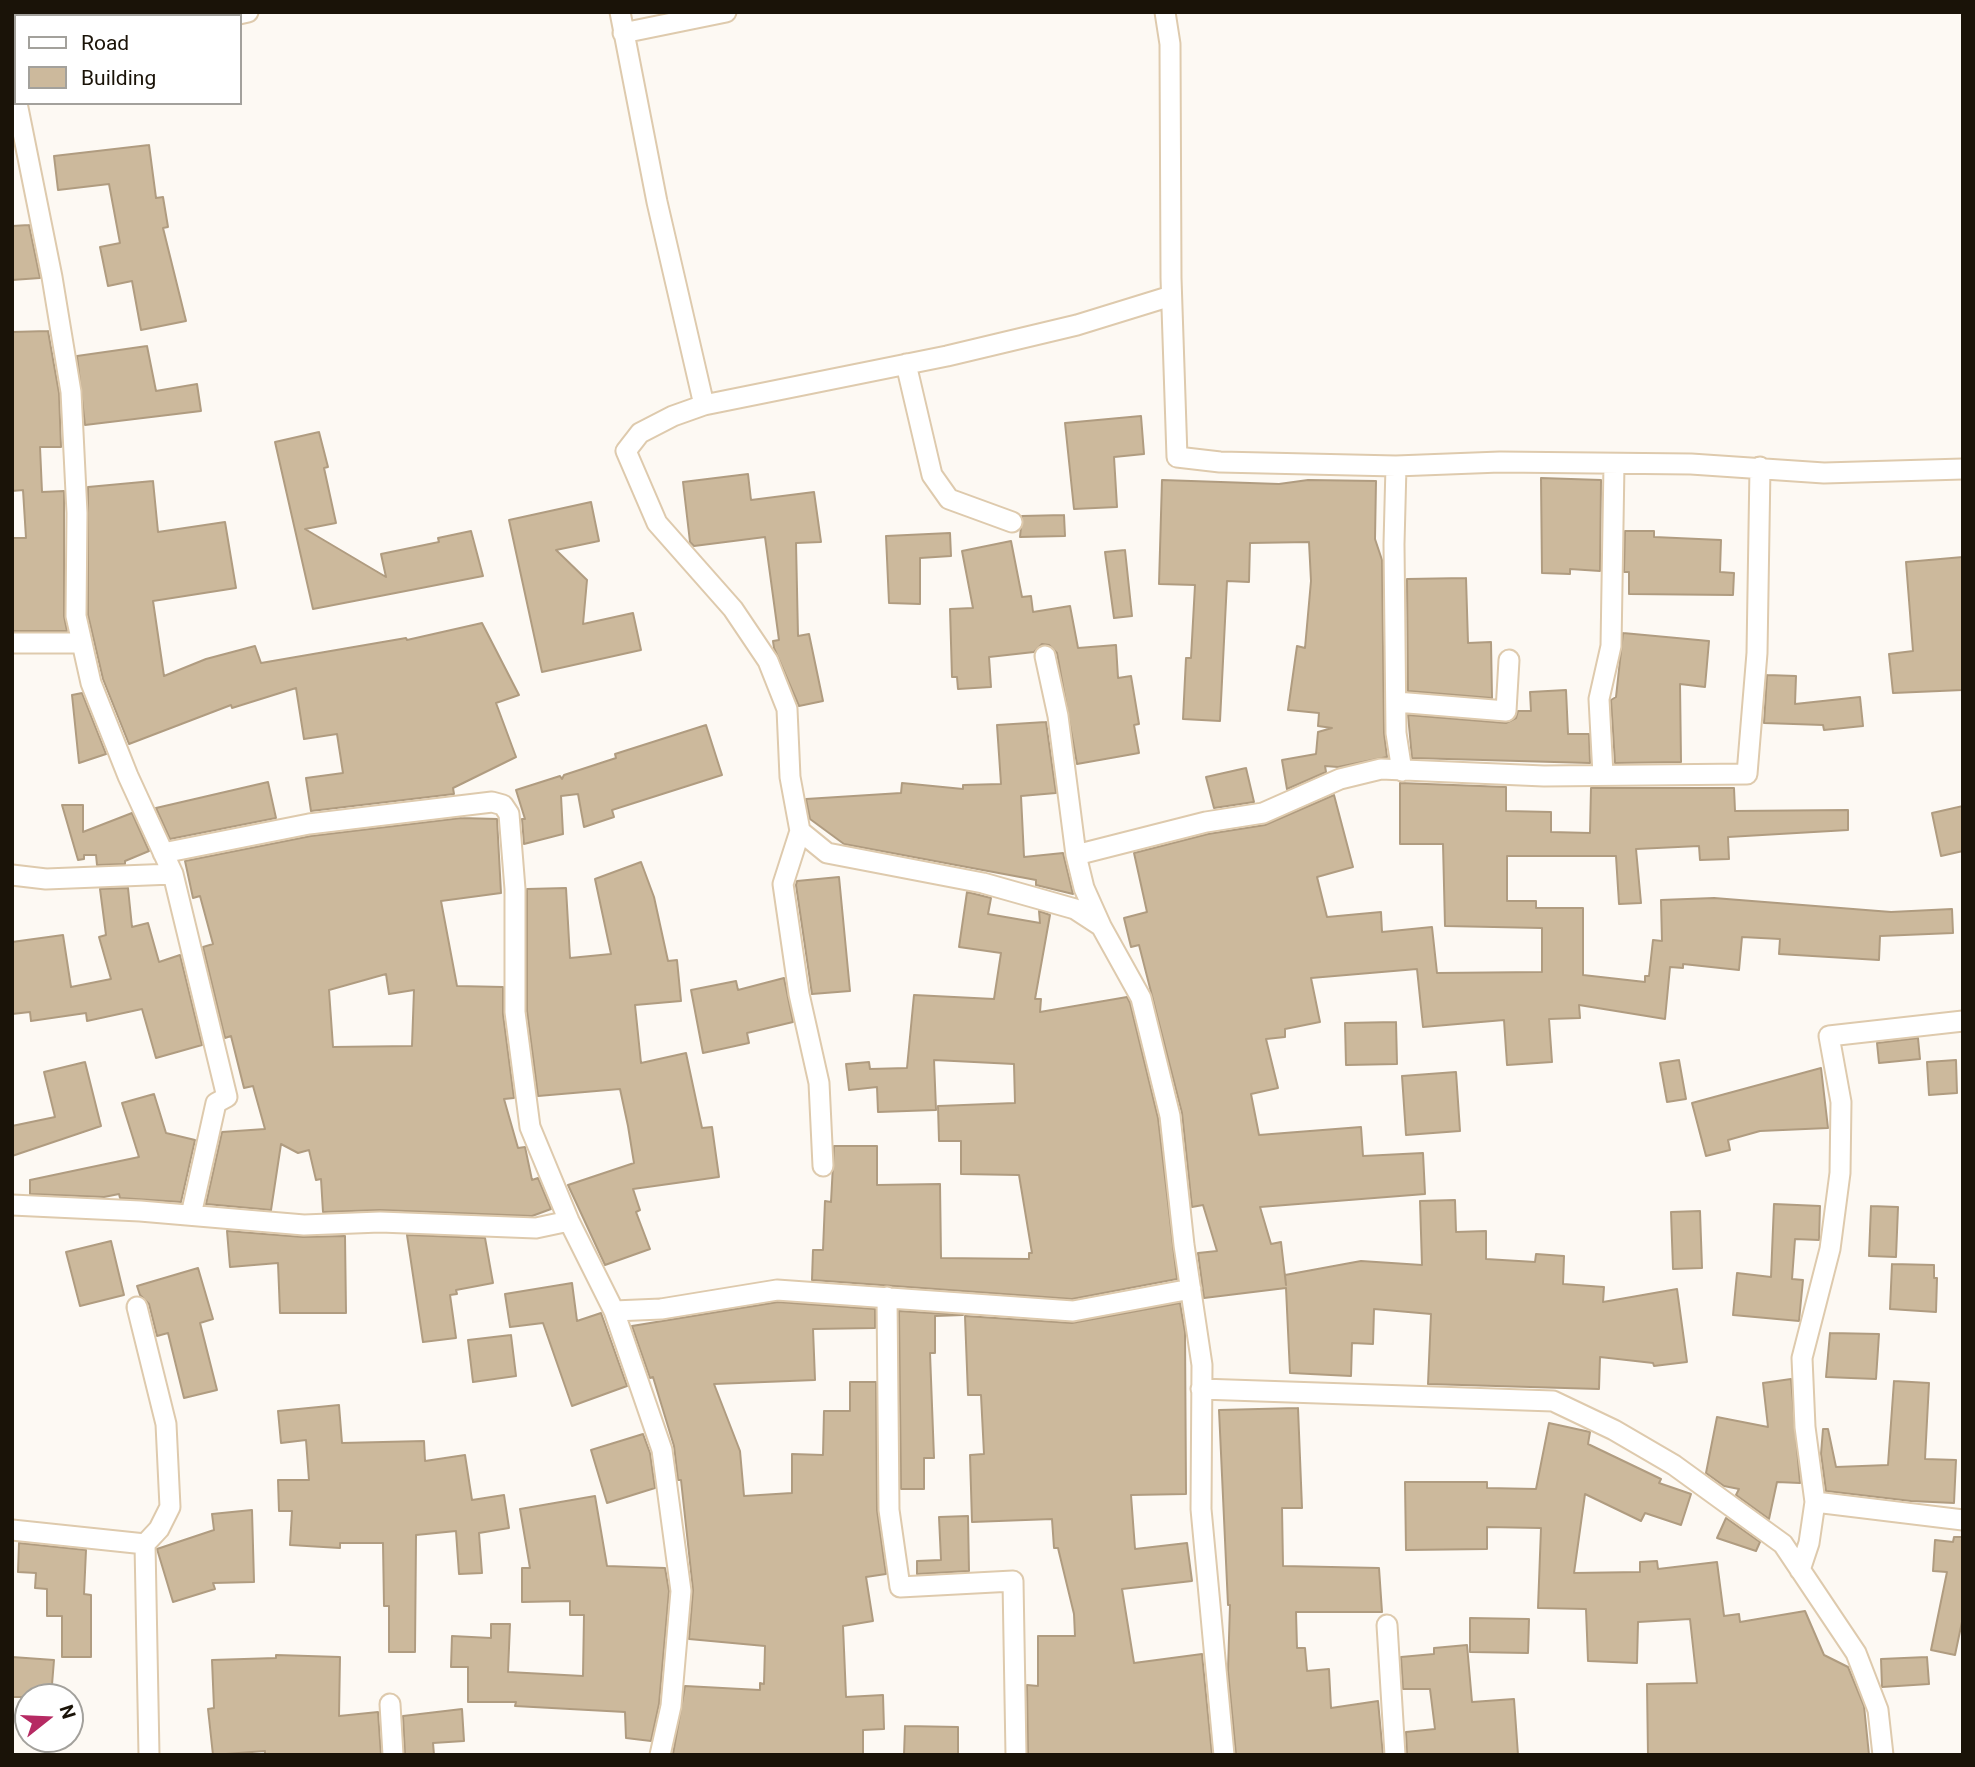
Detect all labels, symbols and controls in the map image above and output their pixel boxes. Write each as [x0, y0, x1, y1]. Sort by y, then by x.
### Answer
legend [14, 14, 242, 105]
text: Road [81, 31, 129, 55]
text: Building [81, 66, 156, 90]
north arrow [14, 1683, 84, 1753]
text: N [55, 1702, 81, 1722]

